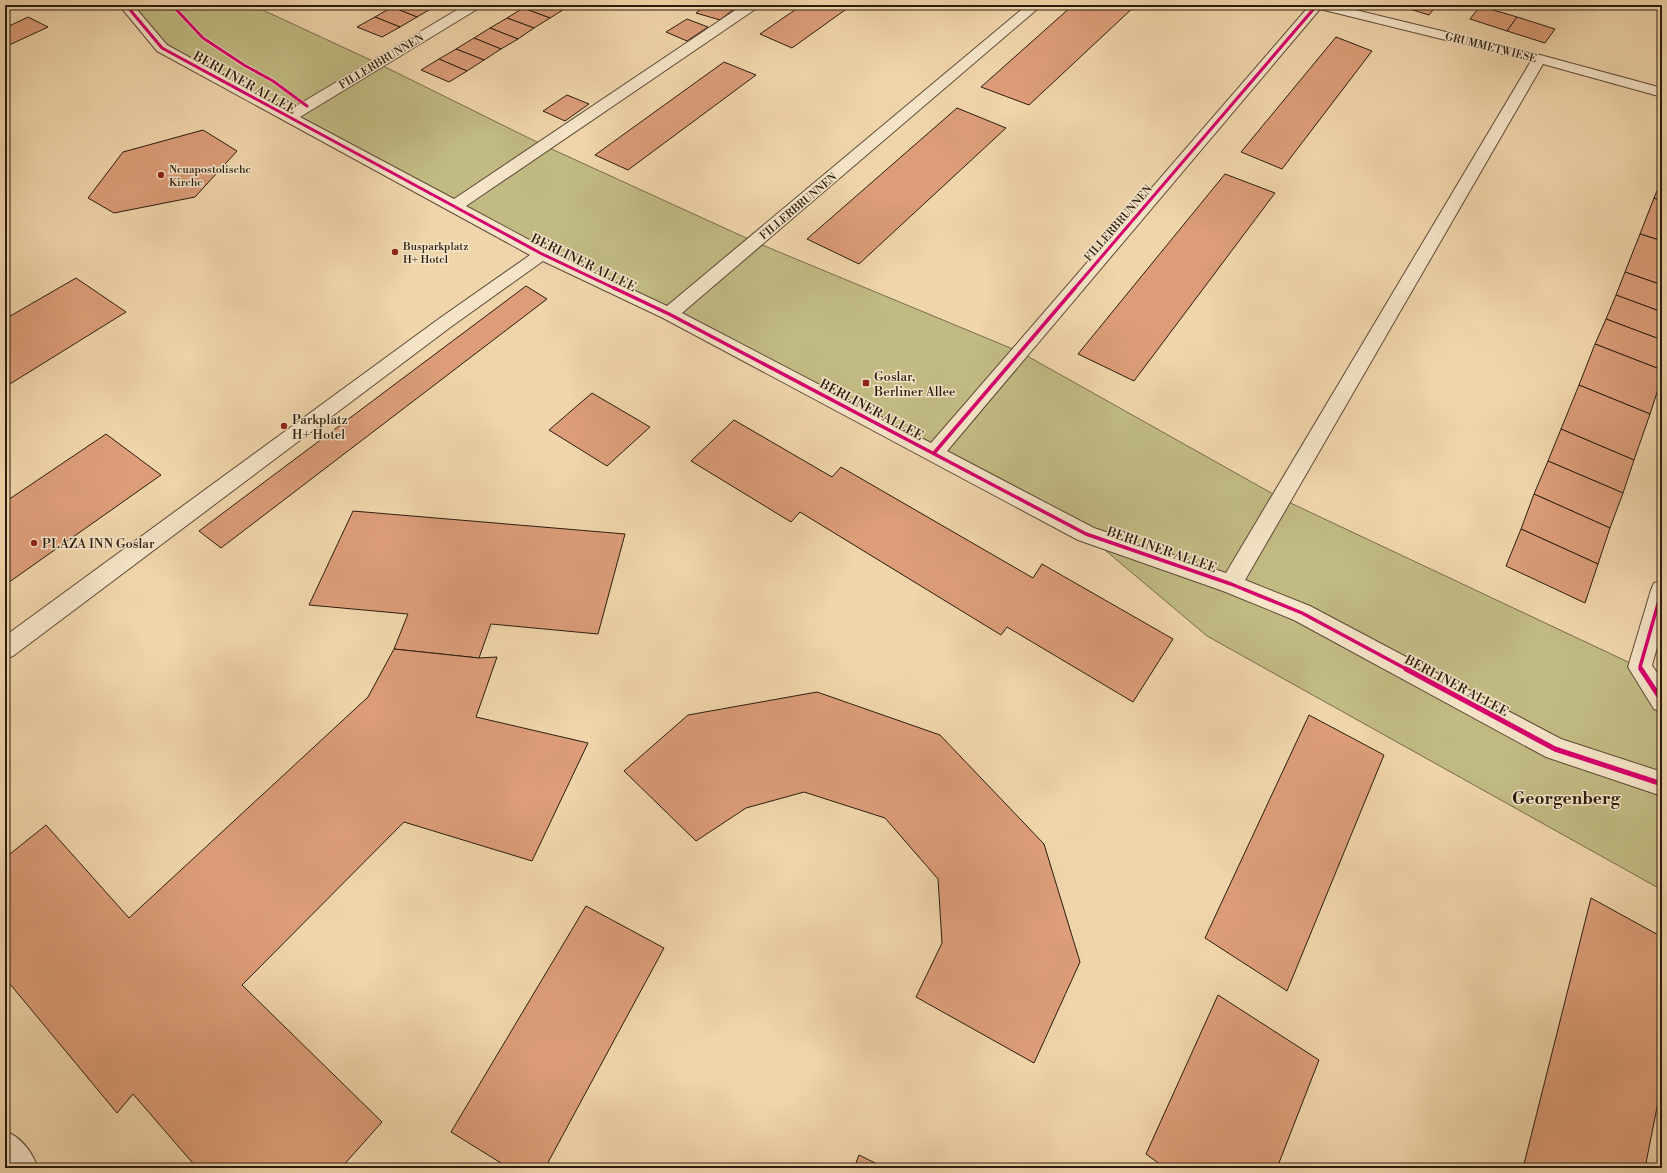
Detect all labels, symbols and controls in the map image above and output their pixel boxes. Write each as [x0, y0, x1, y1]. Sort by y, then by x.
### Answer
street label: GRUMMETWIESE [1443, 30, 1538, 66]
street label: FILLERBRUNNEN [337, 31, 427, 93]
street label: BERLINER ALLEE [189, 48, 299, 118]
place label: Neuapostolische Kirche [169, 163, 252, 190]
marker: Neuapostolische Kirche [156, 170, 166, 180]
street label: FILLERBRUNNEN [757, 170, 841, 243]
street label: FILLERBRUNNEN [1082, 182, 1156, 265]
street label: BERLINER ALLEE [527, 230, 639, 295]
place label: Busparkplatz H+ Hotel [402, 240, 468, 267]
marker: Busparkplatz H+ Hotel [390, 247, 400, 257]
place label: Goslar, Berliner Allee [873, 369, 956, 400]
street label: BERLINER ALLEE [816, 375, 926, 444]
marker: Goslar, Berliner Allee [861, 378, 871, 388]
place label: Parkplatz H+ Hotel [292, 412, 348, 443]
marker: Parkplatz H+ Hotel [279, 421, 289, 431]
street label: BERLINER ALLEE [1104, 523, 1219, 576]
place label: PLAZA INN Goslar [42, 536, 155, 552]
marker: PLAZA INN Goslar [29, 538, 39, 548]
street label: BERLINER ALLEE [1401, 651, 1511, 720]
district label: Georgenberg [1512, 788, 1620, 810]

